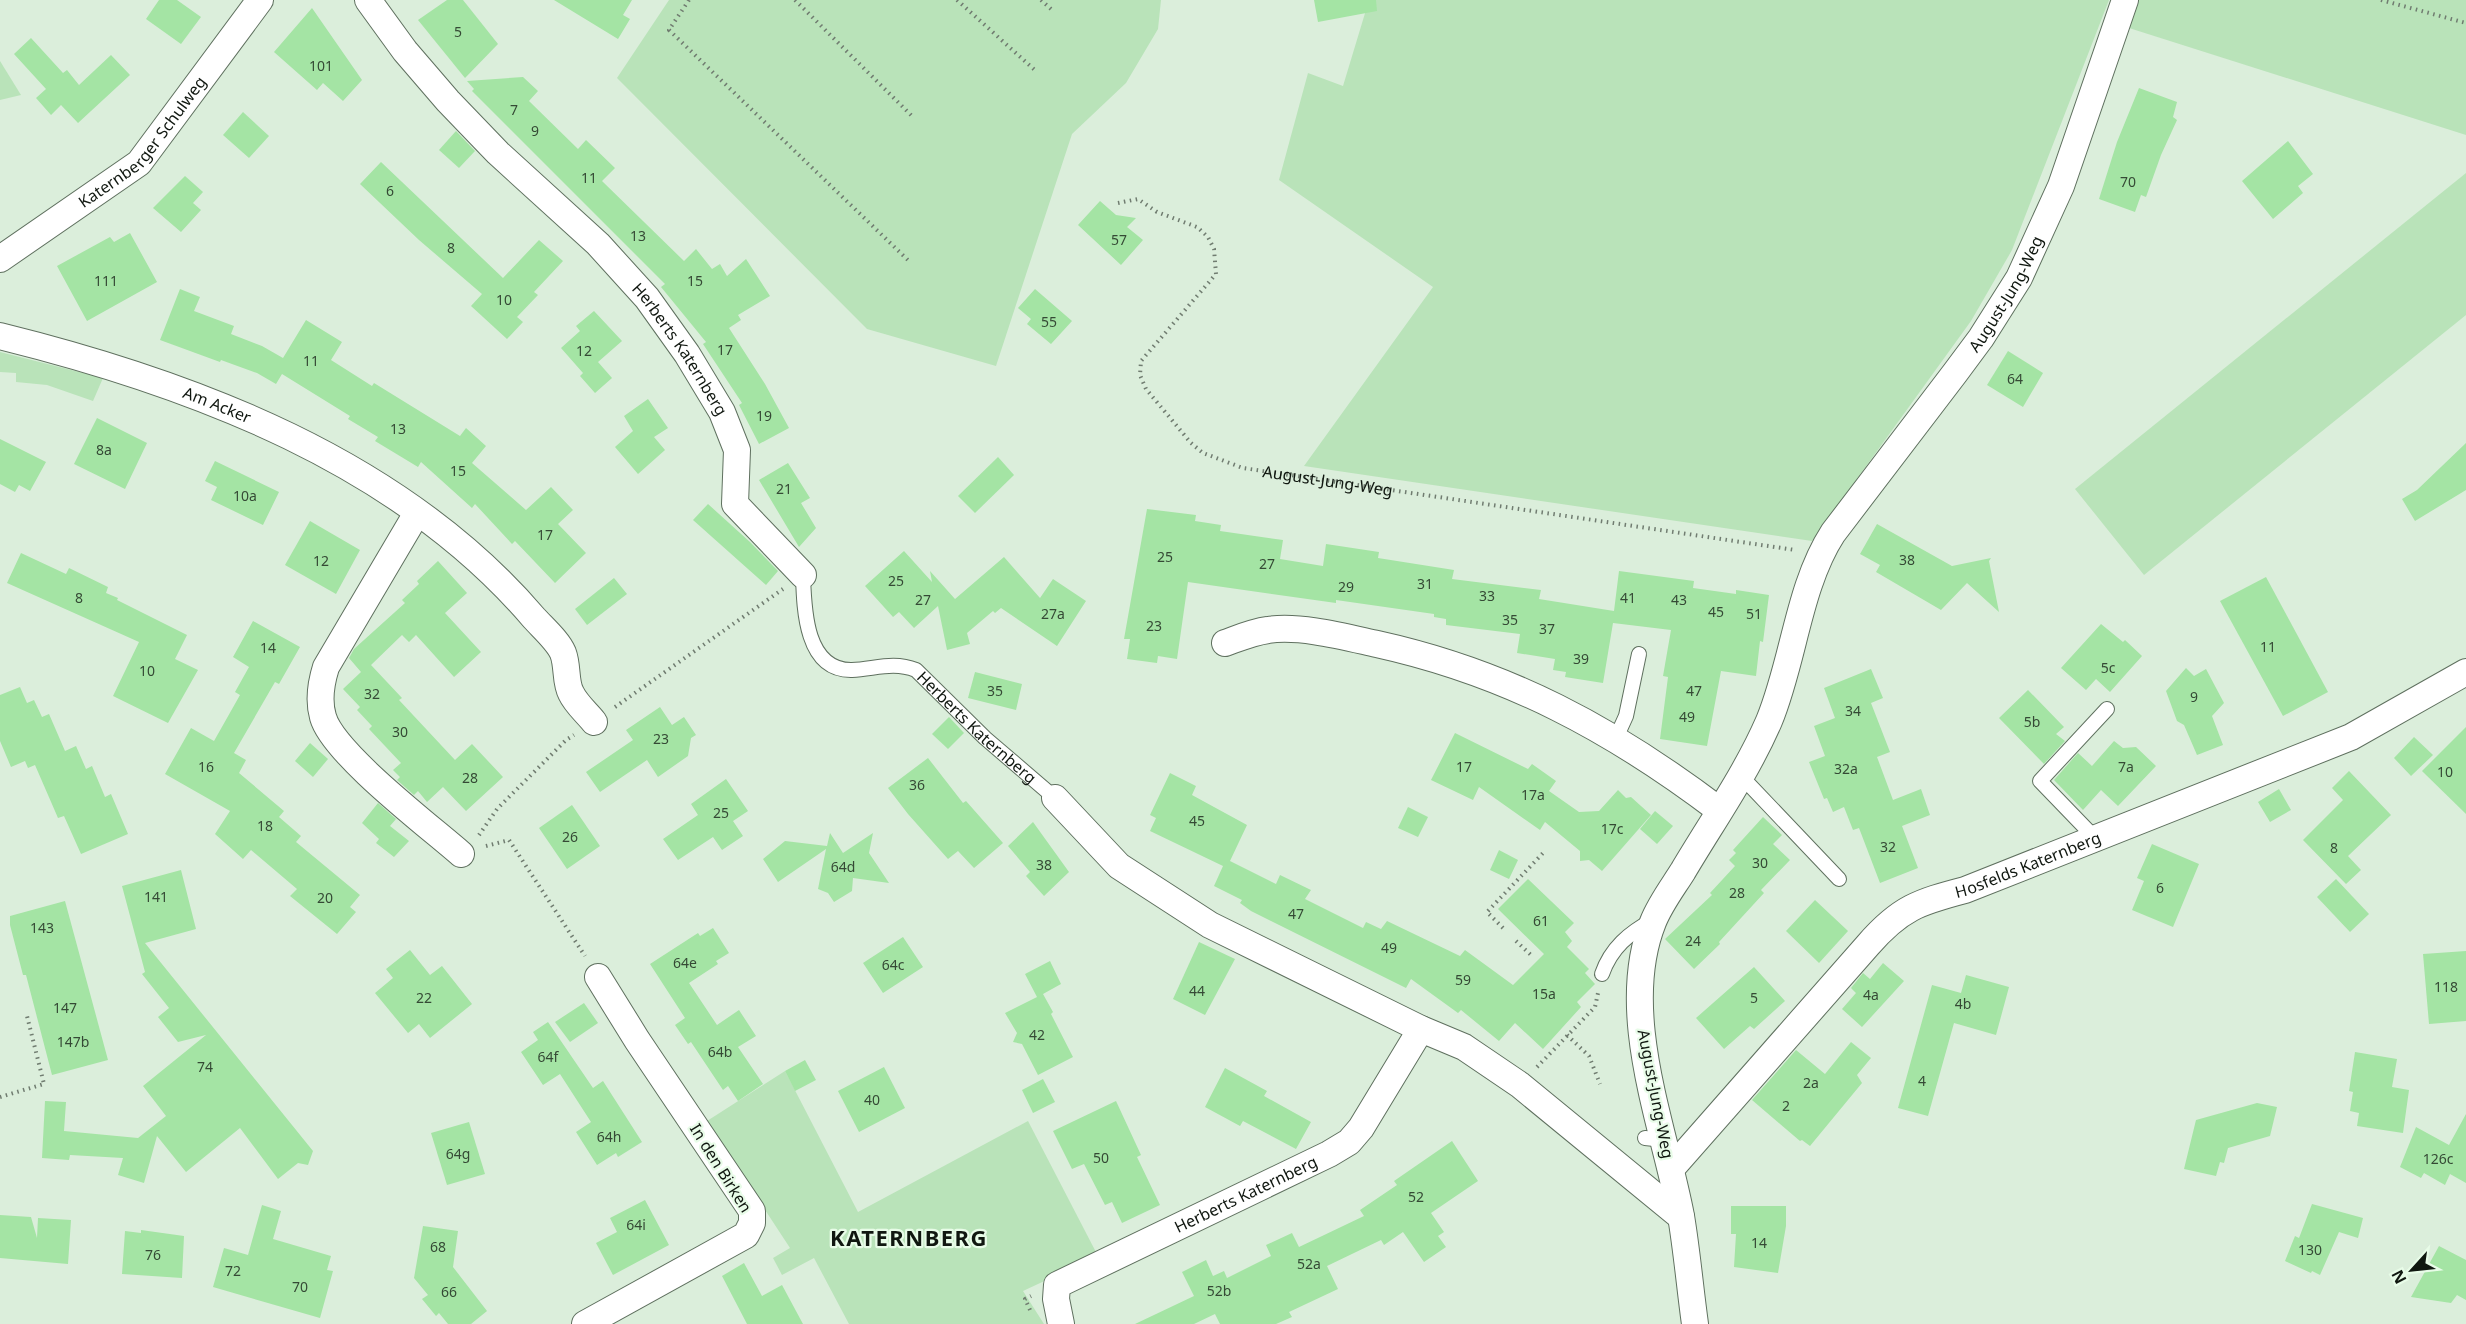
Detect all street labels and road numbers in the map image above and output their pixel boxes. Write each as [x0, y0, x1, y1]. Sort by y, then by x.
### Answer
street label: Katernberger Schulweg [74, 72, 211, 213]
street label: August-Jung-Weg [1963, 232, 2048, 356]
street label: Herberts Katernberg [627, 278, 733, 420]
street label: Am Acker [180, 381, 255, 428]
street label: August-Jung-Weg [1261, 460, 1394, 501]
street label: Herberts Katernberg [912, 666, 1041, 788]
street label: Hosfelds Katernberg [1953, 826, 2104, 903]
street label: August-Jung-Weg [1633, 1028, 1679, 1160]
street label: In den Birken [685, 1119, 757, 1217]
street label: Herberts Katernberg [1171, 1150, 1321, 1238]

